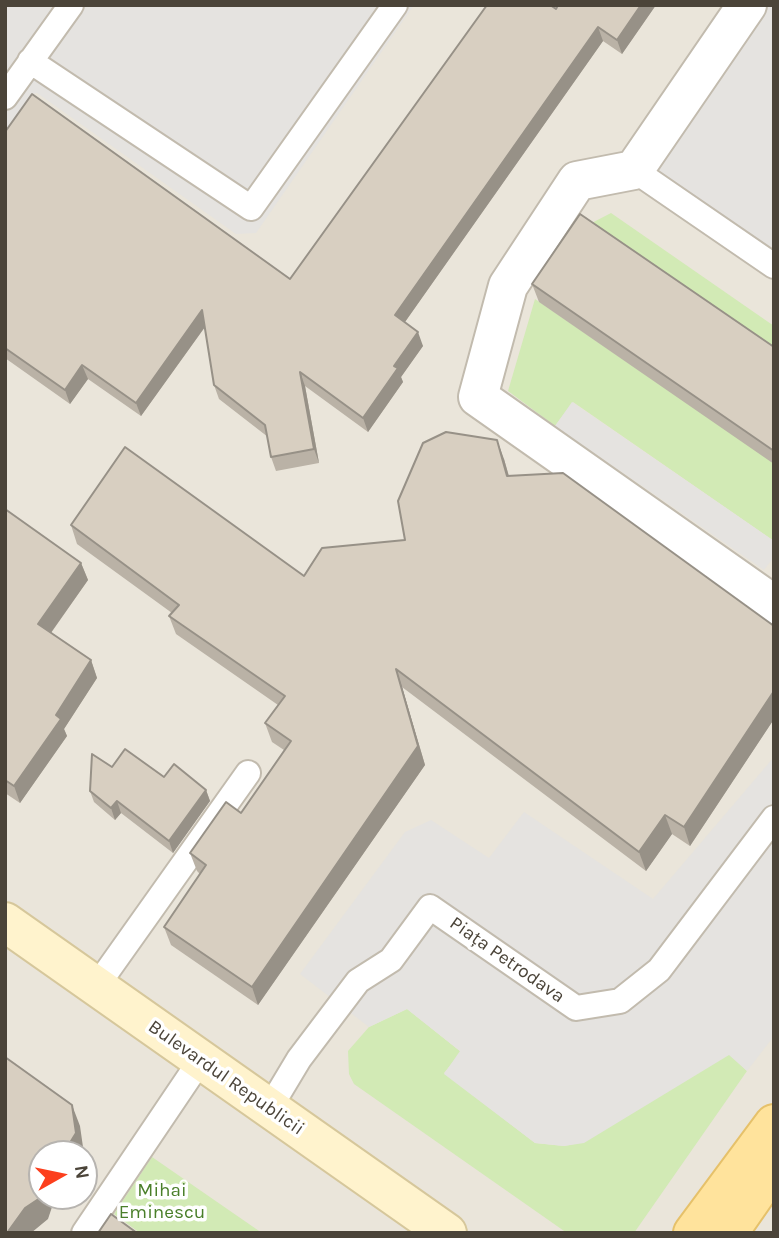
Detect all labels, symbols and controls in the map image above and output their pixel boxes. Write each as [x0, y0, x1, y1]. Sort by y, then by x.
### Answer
street label: Piața Petrodava [445, 912, 569, 1008]
street label: Bulevardul Republicii [144, 1016, 308, 1140]
north arrow [28, 1140, 98, 1210]
text: N [70, 1164, 94, 1180]
park label: Mihai Eminescu [119, 1180, 205, 1224]

